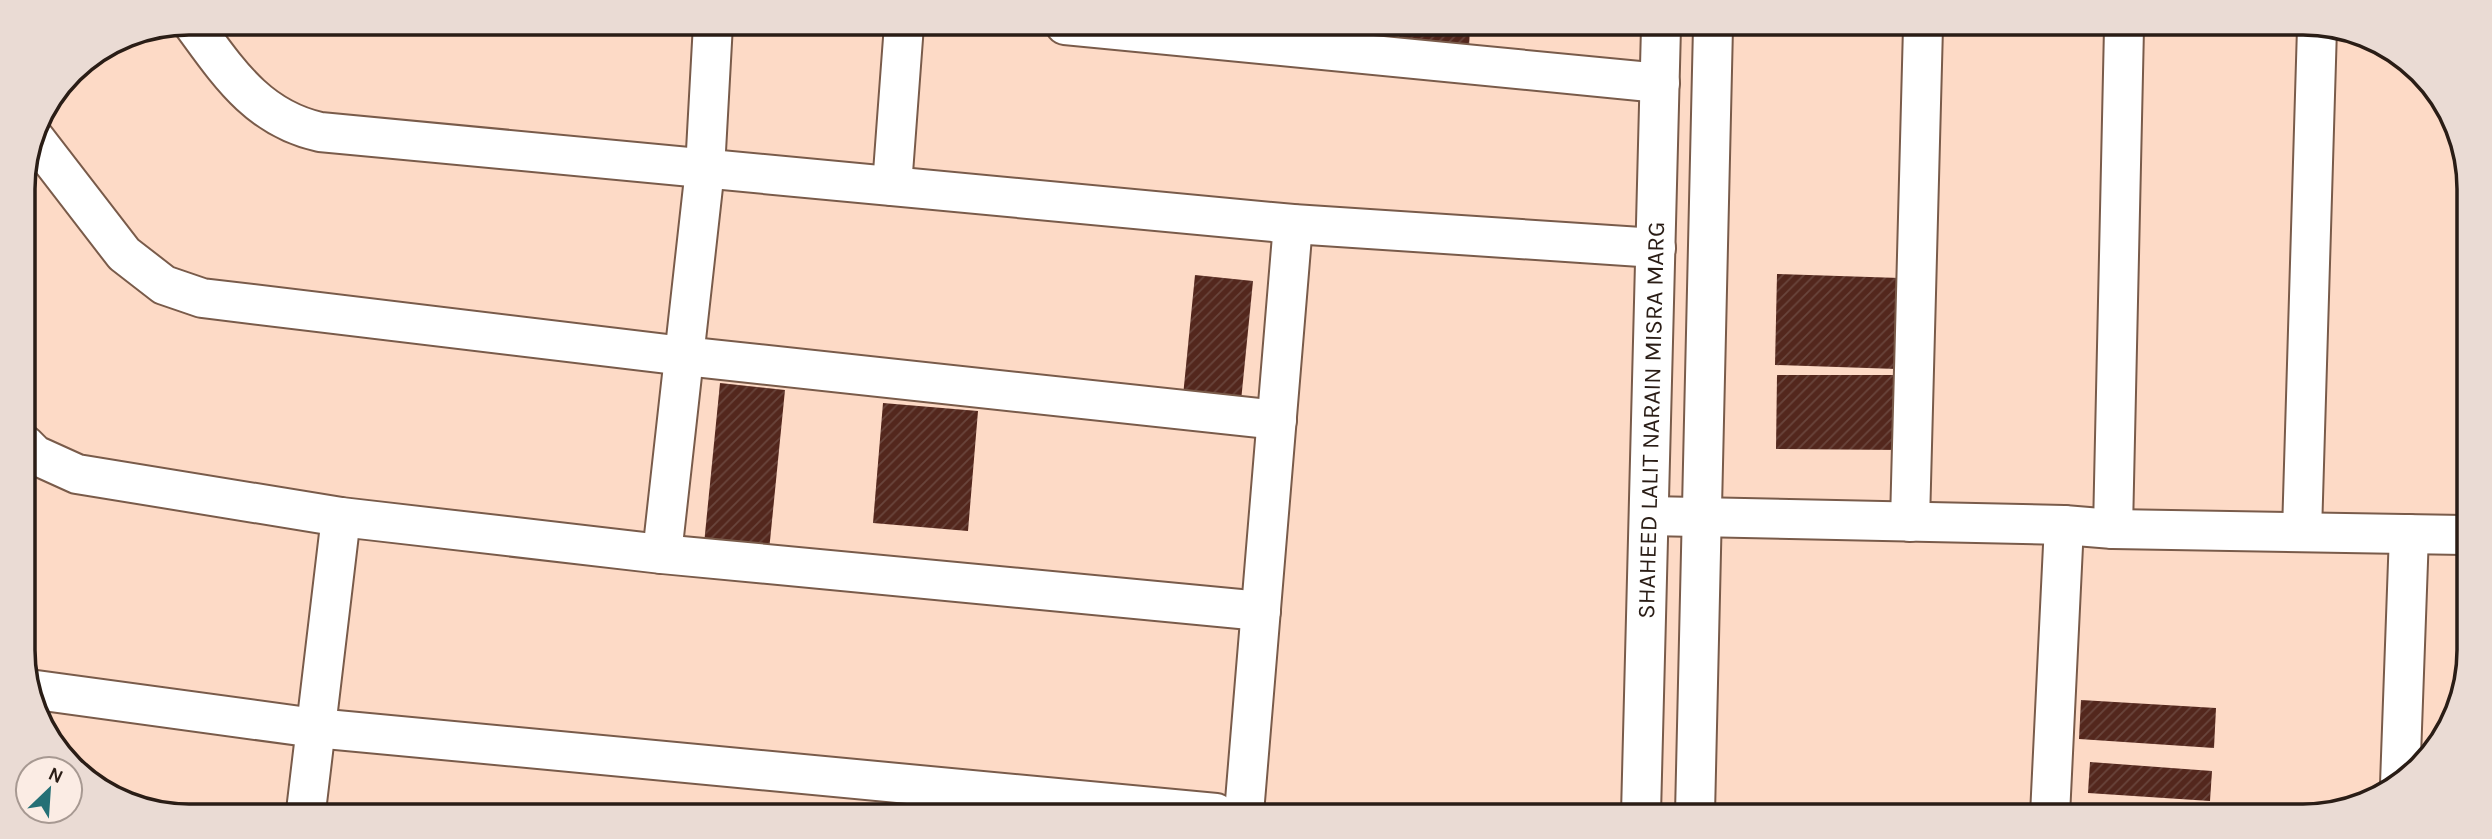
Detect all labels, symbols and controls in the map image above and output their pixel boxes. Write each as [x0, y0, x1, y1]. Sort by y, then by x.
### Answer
street label: SHAHEED LALIT NARAIN MISRA MARG [1632, 221, 1670, 619]
north arrow [14, 755, 84, 825]
text: N [45, 763, 67, 788]

